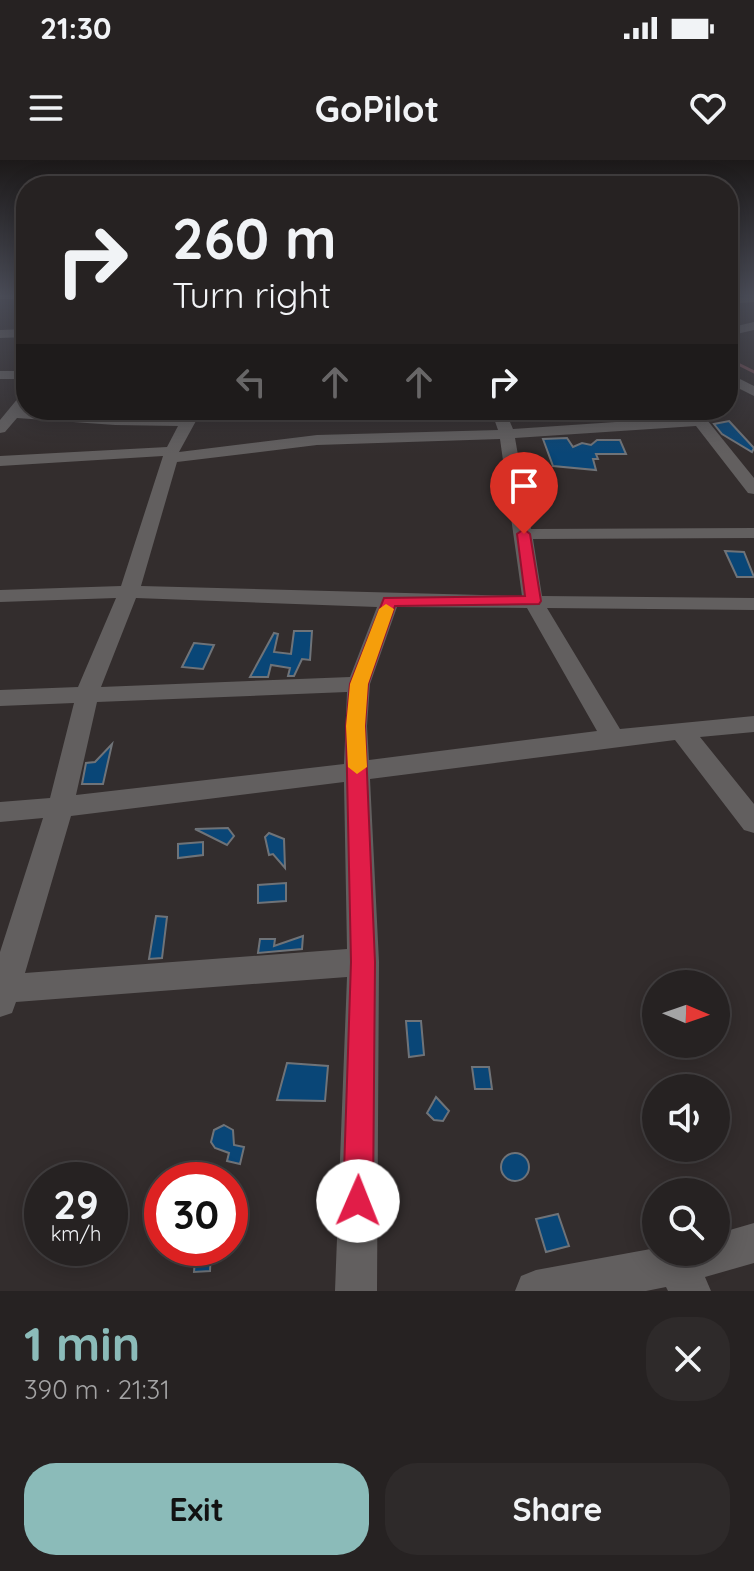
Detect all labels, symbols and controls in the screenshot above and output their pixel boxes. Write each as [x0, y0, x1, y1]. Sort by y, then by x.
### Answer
text: 21:30 [40, 9, 111, 47]
icon: menu [24, 86, 68, 130]
text: GoPilot [315, 86, 439, 131]
icon: heart [686, 86, 730, 130]
text: 260 m [172, 203, 337, 273]
icon: right [40, 208, 144, 312]
text: Turn right [172, 272, 331, 317]
icon: left [229, 360, 273, 404]
icon: ahead [313, 360, 357, 404]
icon: ahead [397, 360, 441, 404]
icon: right [481, 360, 525, 404]
pin [490, 452, 558, 534]
icon: arrive [502, 464, 546, 508]
north arrow [642, 970, 730, 1058]
map controls [642, 970, 730, 1266]
button: sound [642, 1074, 730, 1162]
position arrow [316, 1159, 400, 1243]
speed limit sign: 30 [144, 1162, 248, 1266]
button: search [642, 1178, 730, 1266]
text: 29 [53, 1179, 99, 1229]
text: km/h [51, 1221, 101, 1246]
text: 1 min [24, 1313, 140, 1373]
button: close [646, 1317, 730, 1401]
text: 390 m · 21:31 [24, 1373, 170, 1406]
button: Exit [24, 1463, 369, 1555]
button: Share [385, 1463, 730, 1555]

